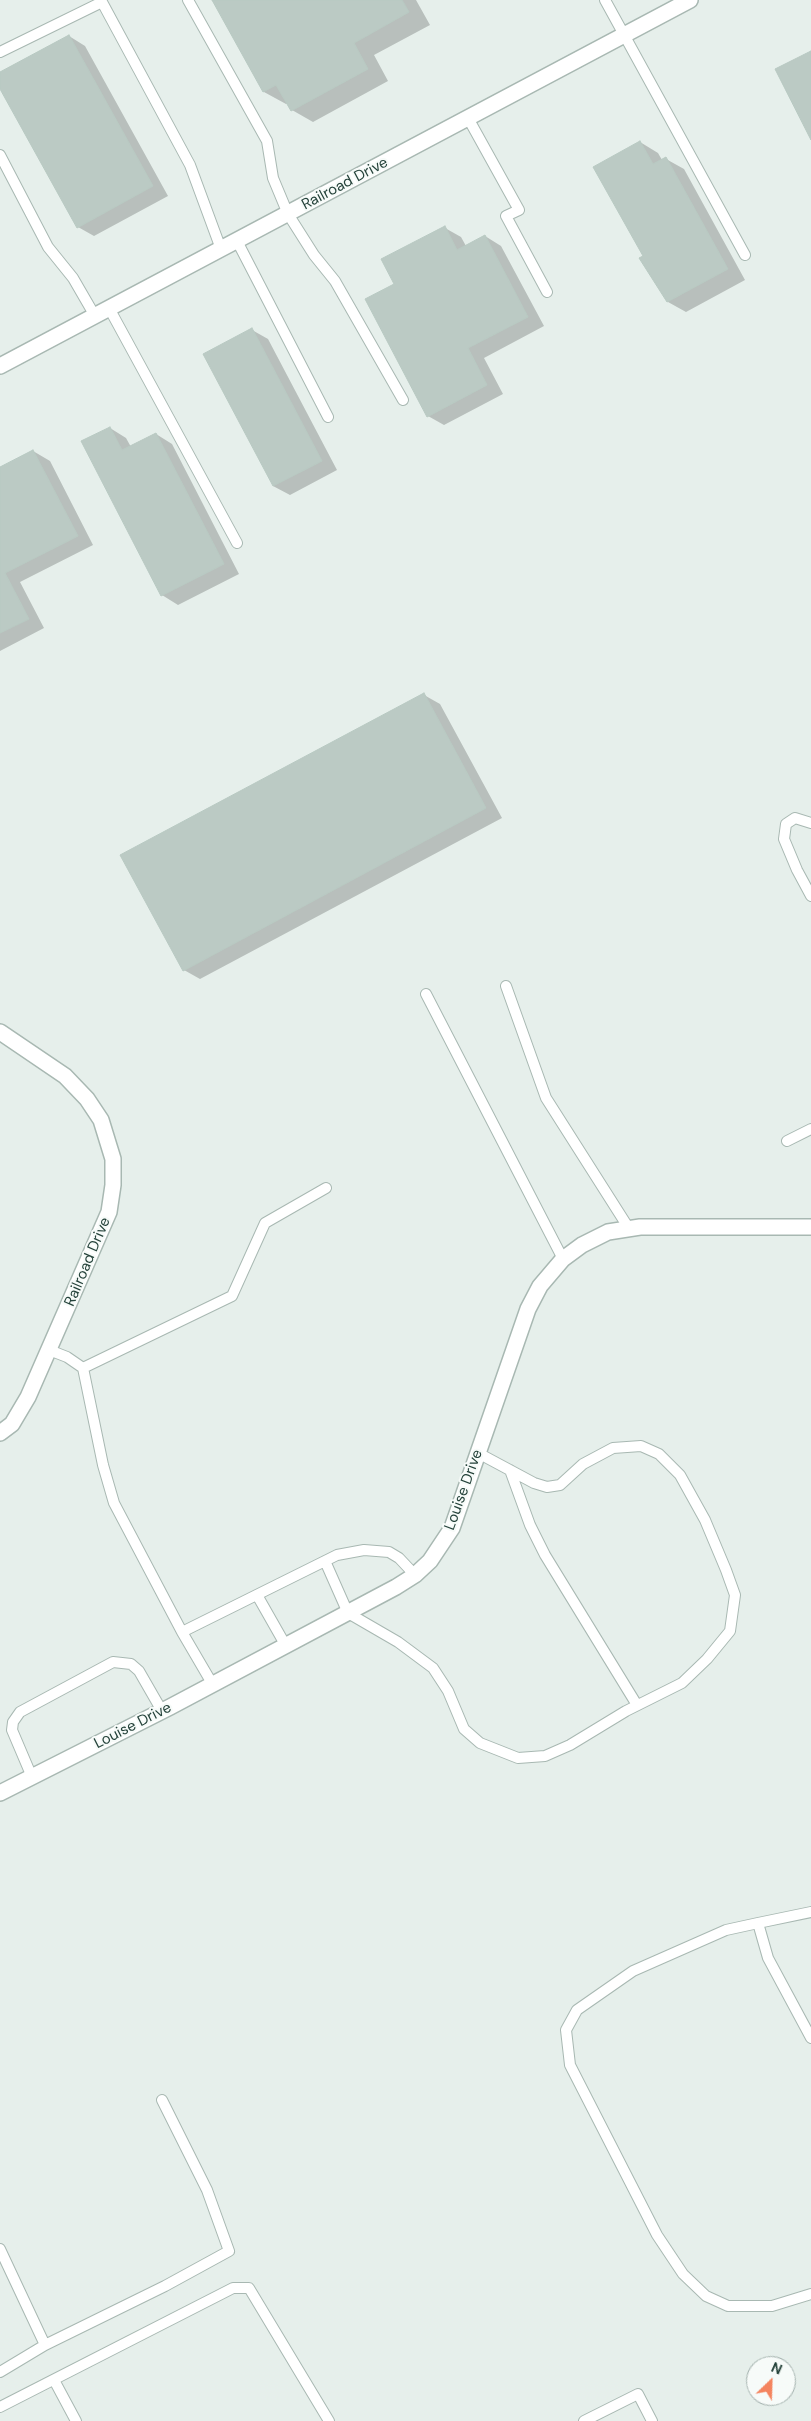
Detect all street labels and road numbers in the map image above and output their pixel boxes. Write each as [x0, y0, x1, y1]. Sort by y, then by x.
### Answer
street label: Railroad Drive [299, 154, 391, 214]
street label: Railroad Drive [61, 1215, 115, 1309]
street label: Louise Drive [441, 1447, 487, 1533]
street label: Louise Drive [91, 1699, 175, 1753]

